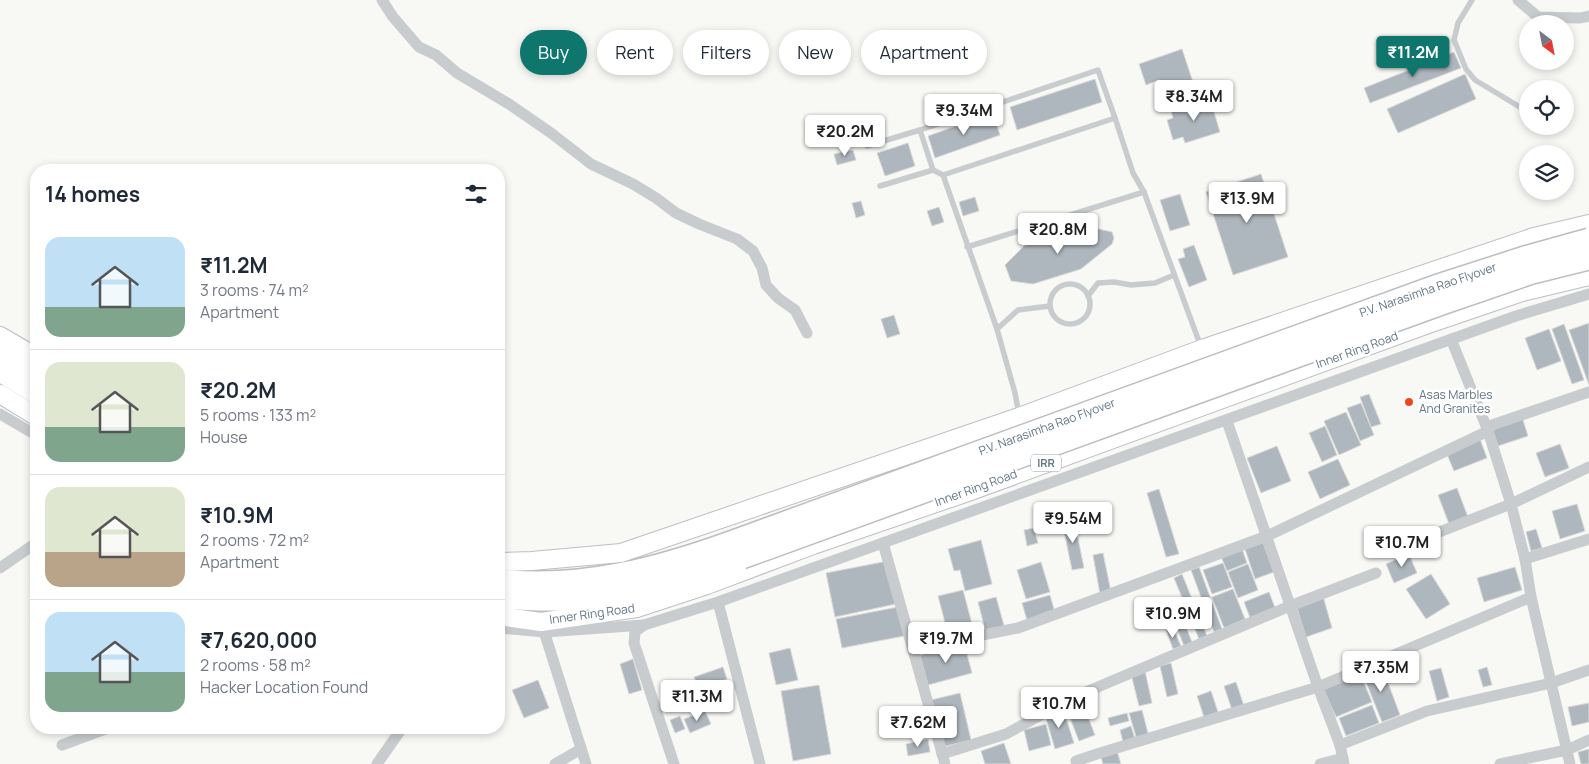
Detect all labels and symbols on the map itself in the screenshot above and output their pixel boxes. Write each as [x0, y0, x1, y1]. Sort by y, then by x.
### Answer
north arrow [1519, 15, 1574, 70]
pin: ₹11.2M [1372, 36, 1454, 78]
pin: ₹8.34M [1153, 80, 1235, 122]
pin: ₹9.34M [923, 94, 1005, 136]
pin: ₹20.2M [804, 114, 886, 157]
pin: ₹13.9M [1206, 182, 1288, 224]
pin: ₹20.8M [1017, 212, 1099, 255]
street label: P.V. Narasimha Rao Flyover [1357, 258, 1499, 321]
street label: Inner Ring Road [1313, 327, 1400, 372]
place label: Asas Marbles And Granites [1419, 386, 1493, 417]
street label: P.V. Narasimha Rao Flyover [976, 394, 1118, 459]
marker: Asas Marbles And Granites [1403, 396, 1415, 408]
road number: IRR [1031, 454, 1061, 472]
street label: Inner Ring Road [932, 465, 1019, 510]
pin: ₹9.54M [1032, 502, 1114, 544]
pin: ₹10.7M [1361, 526, 1443, 568]
pin: ₹10.9M [1132, 596, 1214, 639]
street label: Inner Ring Road [548, 599, 636, 628]
pin: ₹19.7M [905, 622, 987, 664]
pin: ₹7.35M [1340, 650, 1422, 693]
pin: ₹11.3M [656, 680, 738, 722]
pin: ₹10.7M [1018, 686, 1100, 729]
pin: ₹7.62M [877, 706, 959, 748]

